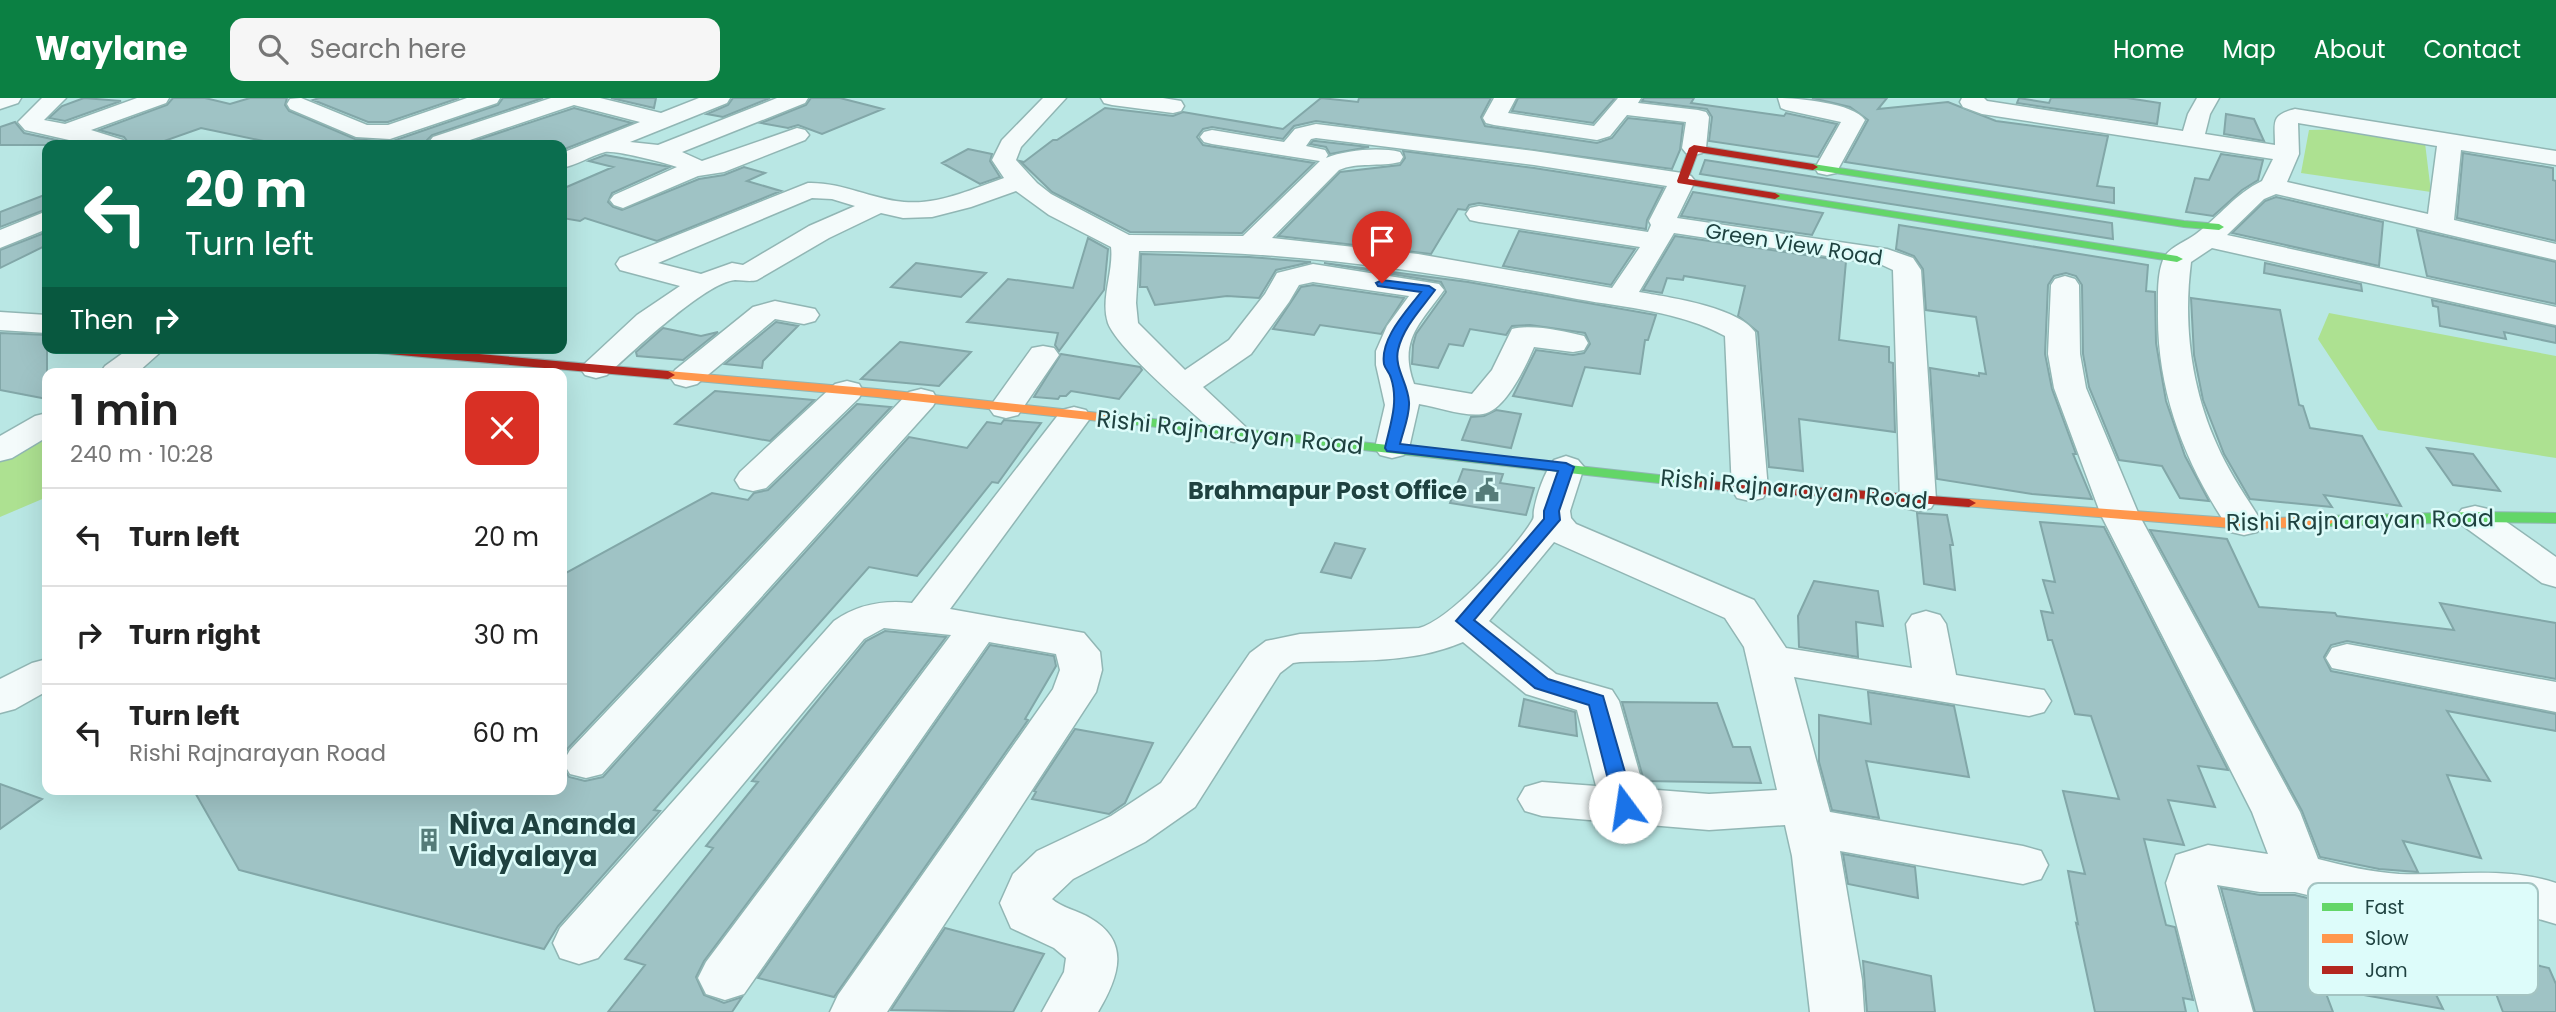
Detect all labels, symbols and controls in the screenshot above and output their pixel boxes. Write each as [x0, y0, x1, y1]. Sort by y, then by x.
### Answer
search box [230, 18, 720, 81]
text: Waylane [35, 25, 188, 72]
icon: search [254, 30, 292, 68]
text: Search here [310, 31, 466, 67]
text: Home [2113, 33, 2185, 66]
text: Map [2223, 33, 2276, 66]
text: About [2314, 33, 2385, 66]
text: Contact [2423, 33, 2521, 66]
text: 20 m [185, 156, 307, 224]
icon: left [70, 168, 161, 259]
pin [1352, 211, 1412, 283]
street label: Green View Road [1703, 216, 1885, 272]
text: Turn left [185, 221, 314, 266]
icon: arrive [1363, 222, 1401, 260]
icon: right [147, 301, 185, 339]
text: Then [70, 302, 133, 338]
text: 1 min [70, 381, 179, 440]
button: close [465, 391, 539, 465]
street label: Rishi Rajnarayan Road [1095, 402, 1365, 462]
text: 240 m · 10:28 [70, 438, 214, 470]
street label: Rishi Rajnarayan Road [1659, 461, 1929, 517]
place label: Brahmapur Post Office [1188, 474, 1467, 507]
public building icon: Brahmapur Post Office [1473, 476, 1501, 504]
street label: Rishi Rajnarayan Road [2226, 501, 2494, 539]
icon: left [70, 518, 108, 556]
text: Turn left [129, 519, 240, 555]
text: 20 m [474, 519, 539, 555]
icon: right [70, 616, 108, 654]
text: Turn right [129, 617, 261, 653]
text: 30 m [474, 617, 539, 653]
text: Turn left [129, 698, 240, 734]
icon: left [70, 714, 108, 752]
text: 60 m [472, 715, 539, 751]
text: Rishi Rajnarayan Road [129, 737, 386, 769]
position arrow [1588, 770, 1662, 844]
place label: Niva Ananda Vidyalaya [449, 805, 636, 876]
building icon: Niva Ananda Vidyalaya [415, 826, 443, 854]
legend [2308, 883, 2538, 995]
text: Fast [2365, 894, 2404, 921]
text: Slow [2365, 925, 2409, 952]
text: Jam [2365, 957, 2407, 984]

